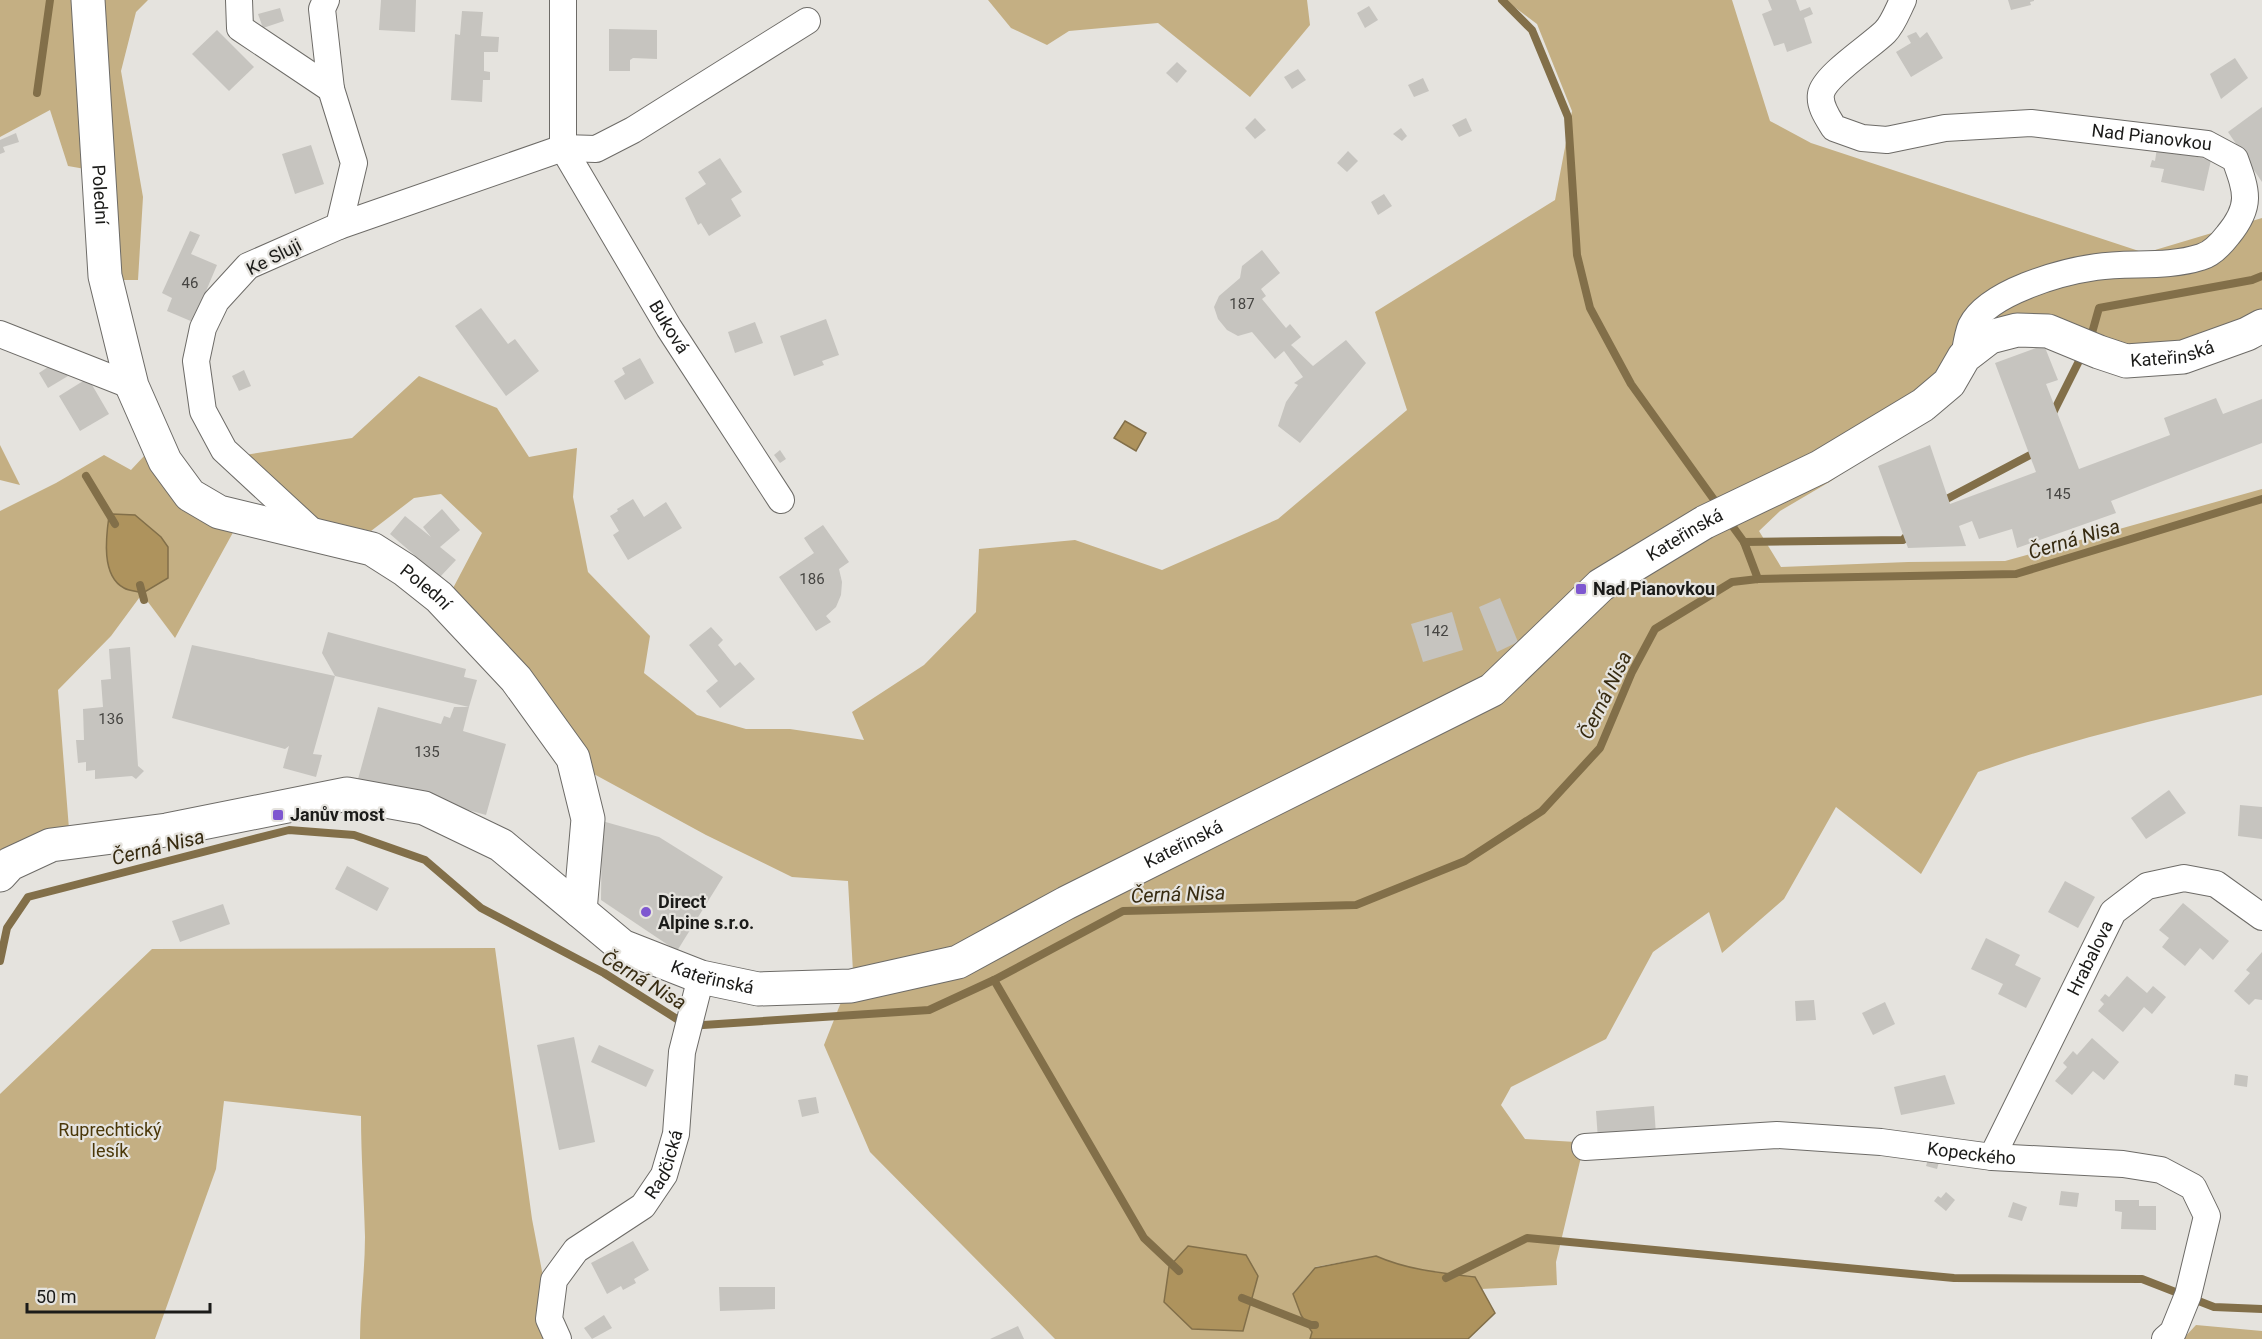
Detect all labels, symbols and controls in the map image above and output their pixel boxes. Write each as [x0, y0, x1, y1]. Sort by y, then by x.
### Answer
street label: Nad Pianovkou [2091, 119, 2213, 155]
street label: Polední [88, 164, 113, 226]
street label: Ke Sluji [243, 234, 305, 279]
house number: 46 [182, 274, 198, 292]
house number: 187 [1229, 295, 1255, 313]
street label: Buková [645, 296, 694, 357]
street label: Kateřinská [2130, 336, 2217, 371]
house number: 145 [2045, 485, 2071, 503]
street label: Kateřinská [1642, 504, 1726, 565]
water label: Černá Nisa [2025, 514, 2123, 564]
street label: Polední [396, 559, 457, 614]
house number: 186 [799, 570, 825, 588]
place label: Nad Pianovkou [1593, 578, 1715, 599]
marker: Nad Pianovkou [1574, 582, 1588, 596]
house number: 142 [1423, 622, 1449, 640]
water label: Černá Nisa [1573, 647, 1637, 743]
house number: 136 [98, 710, 124, 728]
house number: 135 [414, 743, 440, 761]
place label: Janův most [290, 804, 385, 825]
marker: Janův most [271, 808, 285, 822]
street label: Kateřinská [1140, 815, 1226, 872]
water label: Černá Nisa [109, 824, 207, 870]
water label: Černá Nisa [1130, 880, 1226, 908]
place label: Direct Alpine s.r.o. [658, 891, 754, 933]
marker: Direct Alpine s.r.o. [639, 905, 653, 919]
street label: Hrabalova [2062, 917, 2117, 999]
water label: Černá Nisa [597, 945, 691, 1015]
street label: Kateřinská [668, 955, 756, 998]
park label: Ruprechtický lesík [58, 1119, 162, 1161]
street label: Radčická [640, 1127, 687, 1203]
street label: Kopeckého [1926, 1137, 2016, 1168]
scale bar [27, 1276, 210, 1314]
text: 50 m [36, 1286, 76, 1307]

